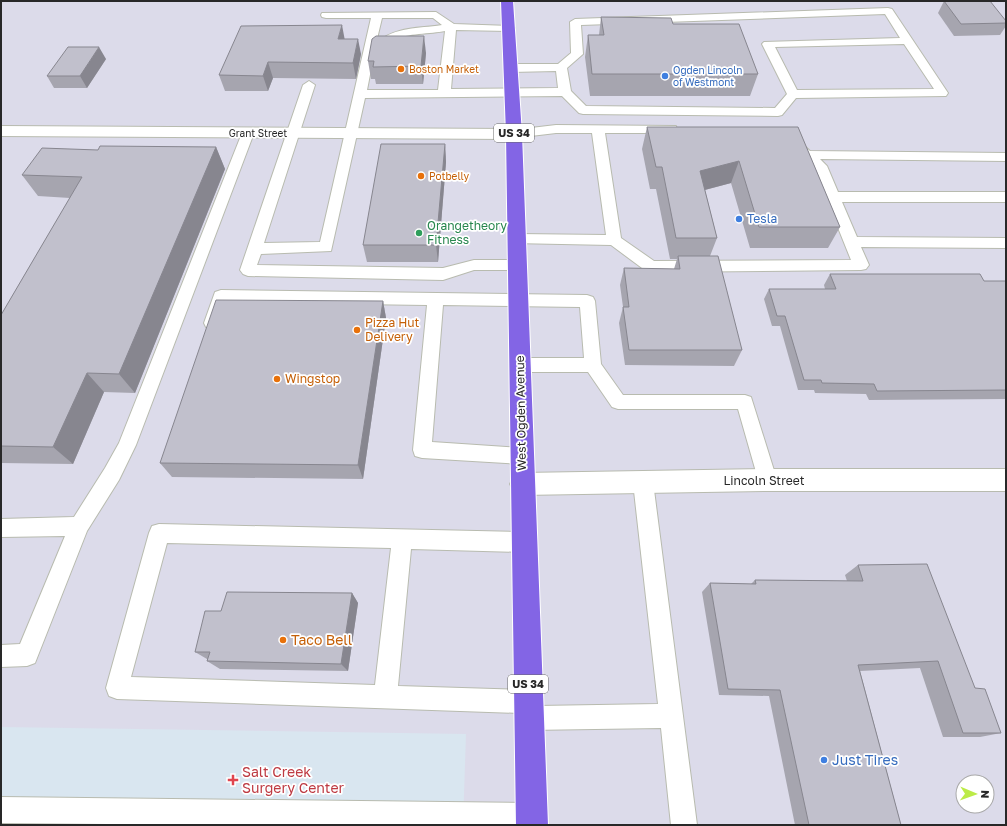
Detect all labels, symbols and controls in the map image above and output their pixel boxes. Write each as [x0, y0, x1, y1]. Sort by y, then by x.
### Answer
place label: Boston Market [409, 63, 479, 75]
marker: Boston Market [396, 64, 406, 74]
place label: Ogden Lincoln of Westmont [673, 64, 742, 88]
marker: Ogden Lincoln of Westmont [660, 71, 670, 81]
road number: US 34 [494, 124, 534, 142]
street label: Grant Street [229, 127, 287, 139]
place label: Potbelly [429, 170, 470, 182]
marker: Potbelly [416, 171, 426, 181]
place label: Tesla [747, 211, 777, 226]
marker: Tesla [734, 214, 744, 224]
place label: Orangetheory Fitness [427, 218, 507, 247]
marker: Orangetheory Fitness [414, 228, 424, 238]
place label: Pizza Hut Delivery [365, 315, 420, 344]
marker: Pizza Hut Delivery [352, 325, 362, 335]
street label: West Ogden Avenue [512, 355, 529, 471]
place label: Wingstop [285, 371, 340, 386]
marker: Wingstop [272, 374, 282, 384]
street label: Lincoln Street [724, 473, 805, 488]
place label: Taco Bell [291, 631, 352, 648]
marker: Taco Bell [278, 635, 288, 645]
road number: US 34 [508, 675, 548, 693]
place label: Just Tires [832, 751, 898, 768]
marker: Just Tires [819, 755, 829, 765]
place label: Salt Creek Surgery Center [242, 763, 345, 796]
marker: Salt Creek Surgery Center [227, 774, 239, 786]
north arrow [955, 774, 995, 814]
text: N [979, 790, 992, 799]

